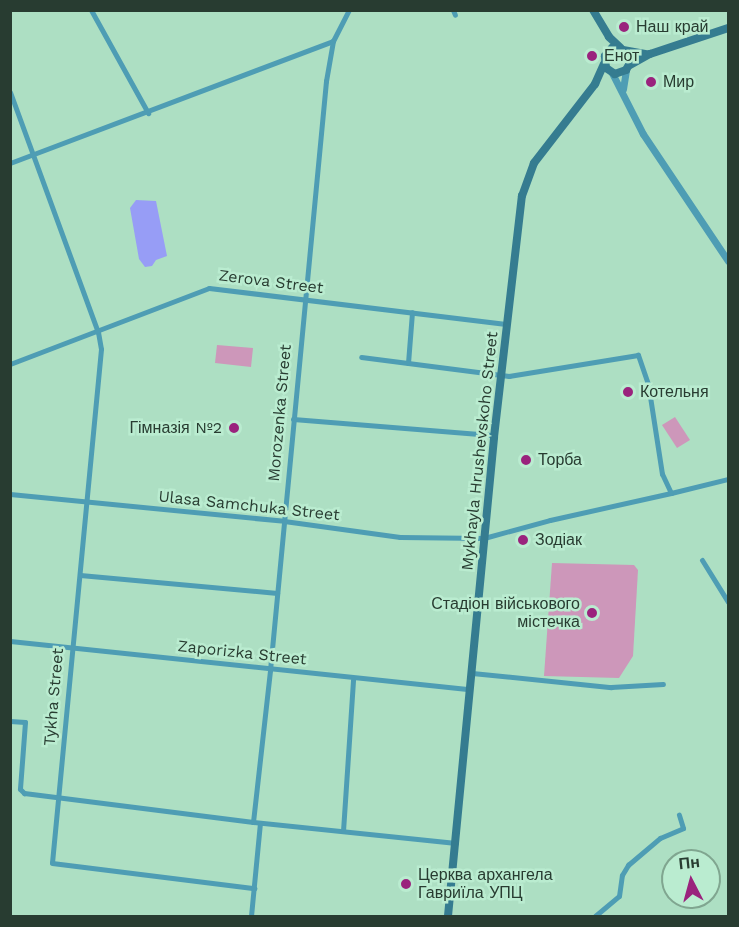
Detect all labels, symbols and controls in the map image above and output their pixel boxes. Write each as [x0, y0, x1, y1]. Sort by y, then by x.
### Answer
place label: Наш край [636, 17, 708, 37]
marker: Наш край [617, 20, 631, 34]
place label: Енот [604, 46, 639, 66]
marker: Енот [585, 49, 599, 63]
place label: Мир [663, 72, 694, 92]
marker: Мир [644, 75, 658, 89]
street label: Zerova Street [217, 266, 325, 298]
street label: Mykhayla Hrushevskoho Street [458, 330, 502, 572]
street label: Morozenka Street [264, 343, 296, 483]
place label: Котельня [640, 382, 709, 402]
marker: Котельня [621, 385, 635, 399]
place label: Гімназія №2 [129, 418, 222, 438]
marker: Гімназія №2 [227, 421, 241, 435]
place label: Торба [538, 450, 582, 470]
marker: Торба [519, 453, 533, 467]
street label: Ulasa Samchuka Street [157, 487, 341, 525]
place label: Зодіак [535, 530, 582, 550]
marker: Зодіак [516, 533, 530, 547]
place label: Стадіон військового містечка [431, 594, 580, 632]
marker: Стадіон військового містечка [585, 606, 599, 620]
street label: Zaporizka Street [177, 637, 307, 669]
street label: Tykha Street [40, 647, 68, 747]
north arrow [661, 849, 721, 909]
text: Пн [678, 852, 701, 873]
place label: Церква архангела Гавриїла УПЦ [418, 865, 553, 903]
marker: Церква архангела Гавриїла УПЦ [399, 877, 413, 891]

